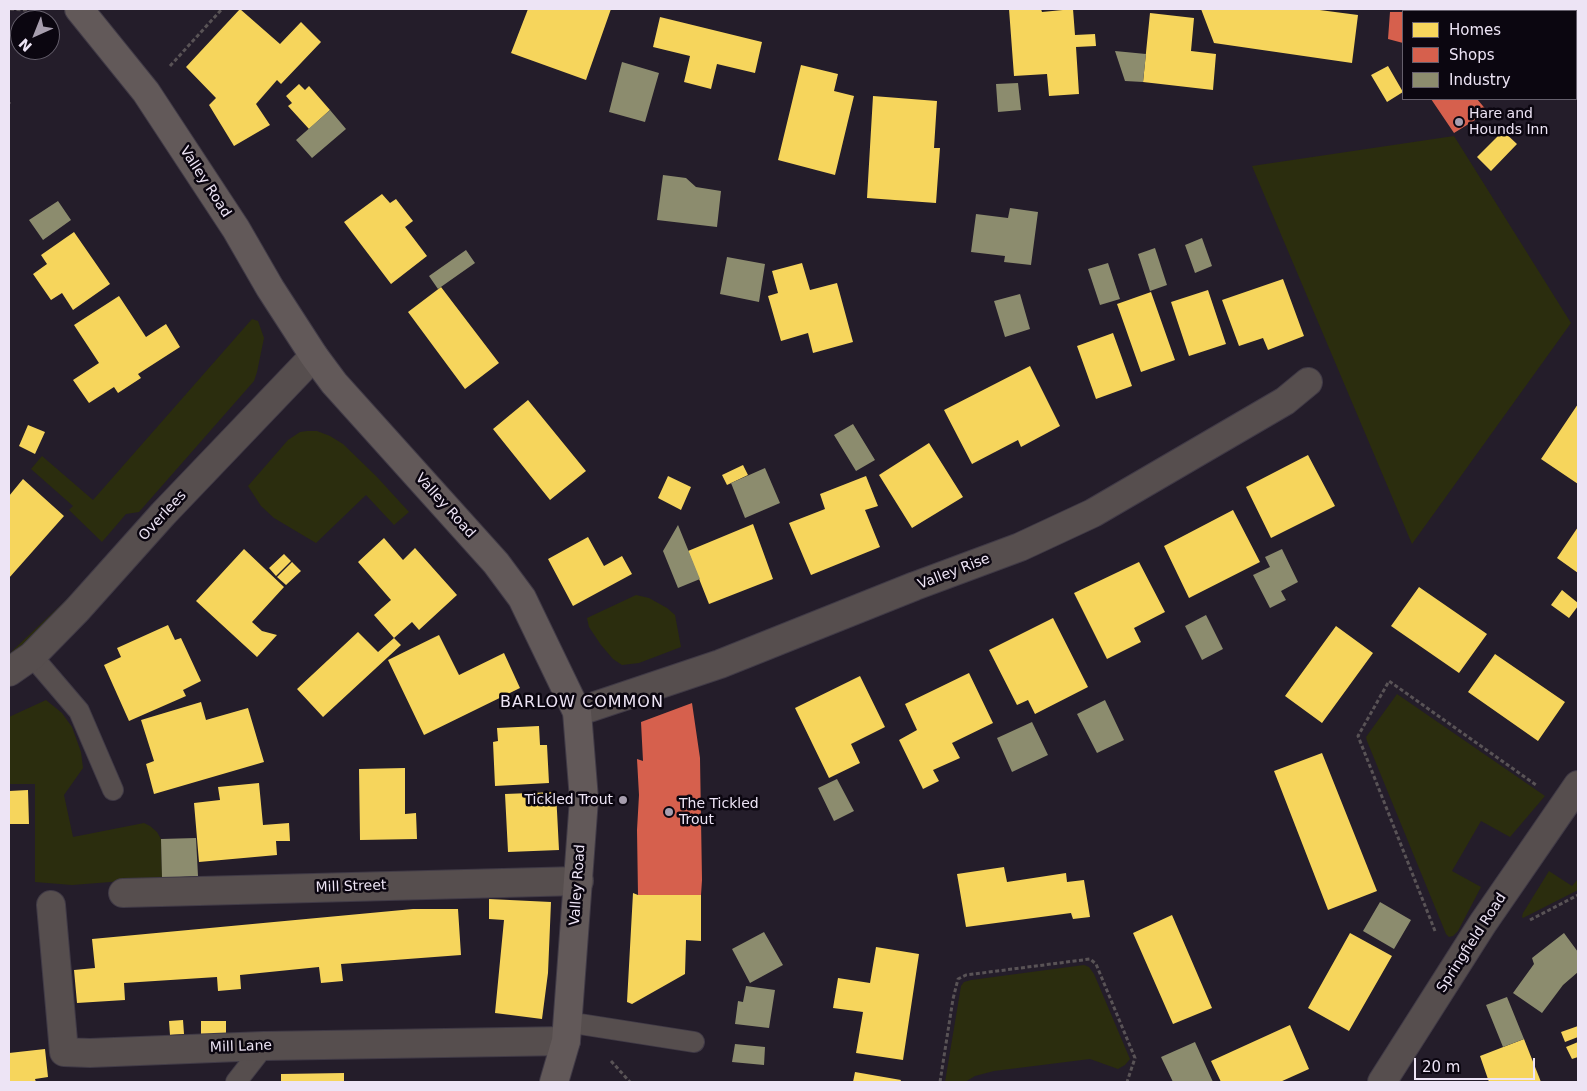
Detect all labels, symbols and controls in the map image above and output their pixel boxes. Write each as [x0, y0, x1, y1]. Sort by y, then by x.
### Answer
north arrow [10, 10, 60, 60]
legend [1402, 10, 1577, 100]
text: Homes [1449, 21, 1501, 39]
text: N [16, 35, 35, 55]
text: Shops [1449, 46, 1495, 64]
text: Industry [1449, 71, 1511, 89]
place label: Hare and Hounds Inn [1469, 106, 1548, 138]
marker: Hare and Hounds Inn [1453, 116, 1465, 128]
street label: Valley Road [176, 143, 234, 221]
street label: Valley Road [412, 470, 478, 542]
street label: Overlees [136, 488, 190, 544]
street label: Valley Rise [916, 551, 992, 593]
district label: BARLOW COMMON [498, 693, 666, 713]
place label: Tickled Trout [524, 792, 613, 808]
marker: Tickled Trout [617, 794, 629, 806]
place label: The Tickled Trout [679, 796, 759, 829]
marker: The Tickled Trout [663, 806, 675, 818]
street label: Valley Road [567, 844, 589, 926]
street label: Mill Street [315, 877, 387, 897]
street label: Springfield Road [1434, 890, 1510, 996]
street label: Mill Lane [210, 1038, 272, 1056]
scale bar [1417, 1048, 1538, 1080]
text: 20 m [1422, 1058, 1460, 1076]

